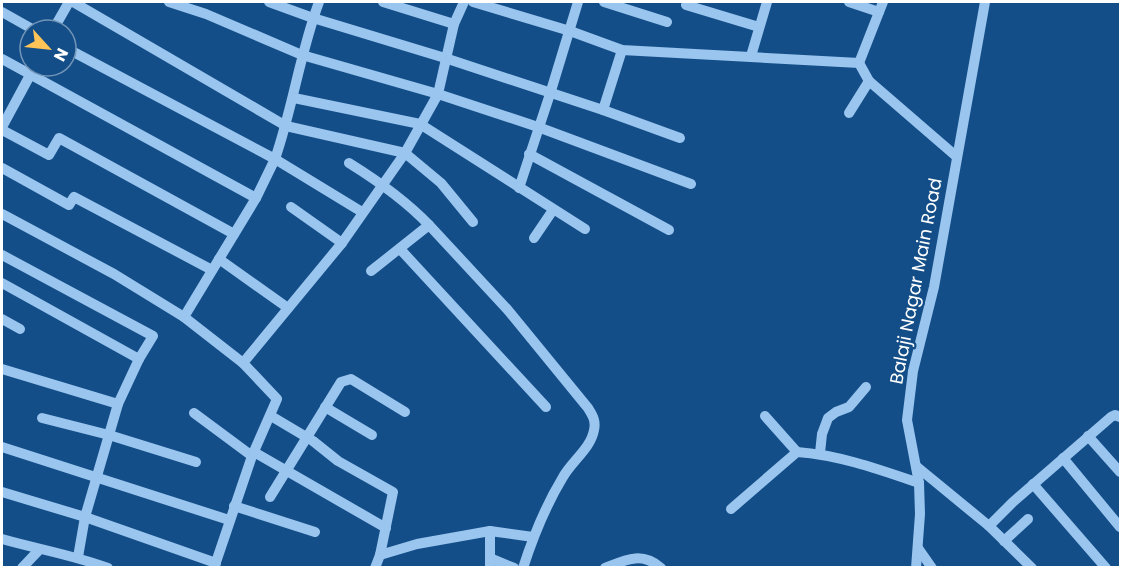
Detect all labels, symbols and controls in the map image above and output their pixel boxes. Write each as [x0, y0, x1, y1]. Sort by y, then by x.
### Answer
north arrow [18, 18, 78, 78]
text: N [48, 44, 74, 65]
street label: Balaji Nagar Main Road [883, 176, 948, 386]

